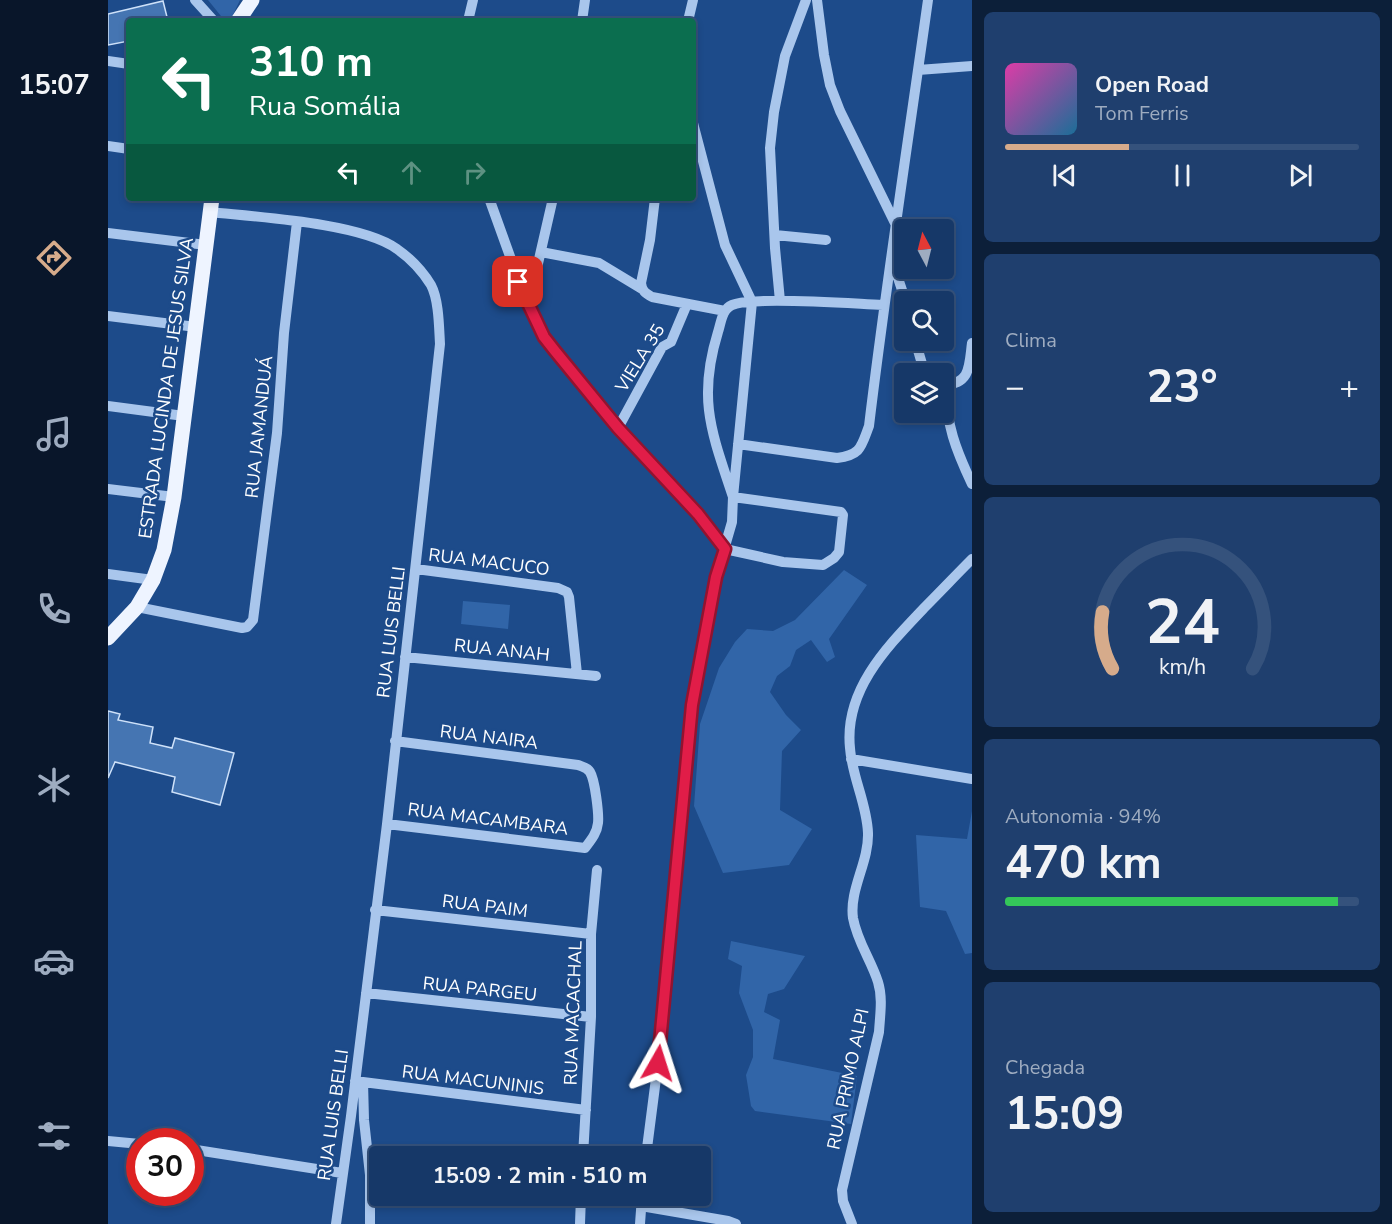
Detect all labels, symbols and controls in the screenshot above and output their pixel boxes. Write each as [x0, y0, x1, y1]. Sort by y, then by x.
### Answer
text: 310 m [249, 34, 373, 91]
icon: left [150, 42, 228, 120]
text: 15:07 [18, 67, 90, 104]
text: Open Road [1095, 70, 1209, 100]
text: Rua Somália [249, 88, 401, 125]
text: Tom Ferris [1095, 100, 1189, 127]
icon: left [332, 156, 365, 189]
icon: ahead [395, 156, 428, 189]
icon: right [458, 156, 491, 189]
icon: previous [1048, 159, 1081, 192]
icon: pause [1166, 159, 1199, 192]
icon: next [1284, 159, 1317, 192]
north arrow [894, 219, 954, 279]
map controls [894, 219, 954, 423]
street label: ESTRADA LUCINDA DE JESUS SILVA [133, 236, 199, 540]
icon: directions [33, 237, 75, 279]
pin [492, 256, 543, 307]
icon: arrive [501, 265, 534, 298]
button: search [894, 291, 954, 351]
street label: VIELA 35 [609, 319, 670, 398]
text: Clima [1005, 327, 1057, 354]
street label: RUA JAMANDUÁ [240, 355, 278, 499]
text: 23° [1146, 357, 1218, 418]
button: layers [894, 363, 954, 423]
text: − [1005, 365, 1025, 410]
text: + [1339, 365, 1359, 410]
icon: music [33, 413, 75, 455]
street label: RUA MACUCO [427, 543, 551, 581]
street label: RUA LUIS BELLI [371, 565, 411, 699]
text: 24 [1145, 580, 1219, 665]
icon: phone [33, 588, 75, 630]
street label: RUA ANAH [453, 633, 551, 667]
text: km/h [1158, 652, 1206, 682]
street label: RUA NAIRA [438, 719, 540, 755]
icon: climate [33, 764, 75, 806]
street label: RUA MACAMBARA [406, 797, 570, 841]
text: Autonomia · 94% [1005, 803, 1161, 830]
text: 470 km [1005, 833, 1162, 894]
street label: RUA PAIM [441, 889, 529, 923]
icon: car [33, 940, 75, 982]
street label: RUA MACACHAL [558, 940, 588, 1086]
street label: RUA PARGEU [422, 971, 538, 1007]
street label: RUA PRIMO ALPI [821, 1006, 875, 1152]
position arrow [626, 1031, 690, 1095]
street label: RUA LUIS BELLI [312, 1048, 354, 1182]
text: Chegada [1005, 1054, 1085, 1081]
street label: RUA MACUNINIS [400, 1059, 546, 1101]
text: 15:09 [1005, 1084, 1124, 1145]
icon: filters [33, 1115, 75, 1157]
speed limit sign: 30 [126, 1128, 204, 1206]
text: 15:09 · 2 min · 510 m [433, 1161, 647, 1191]

